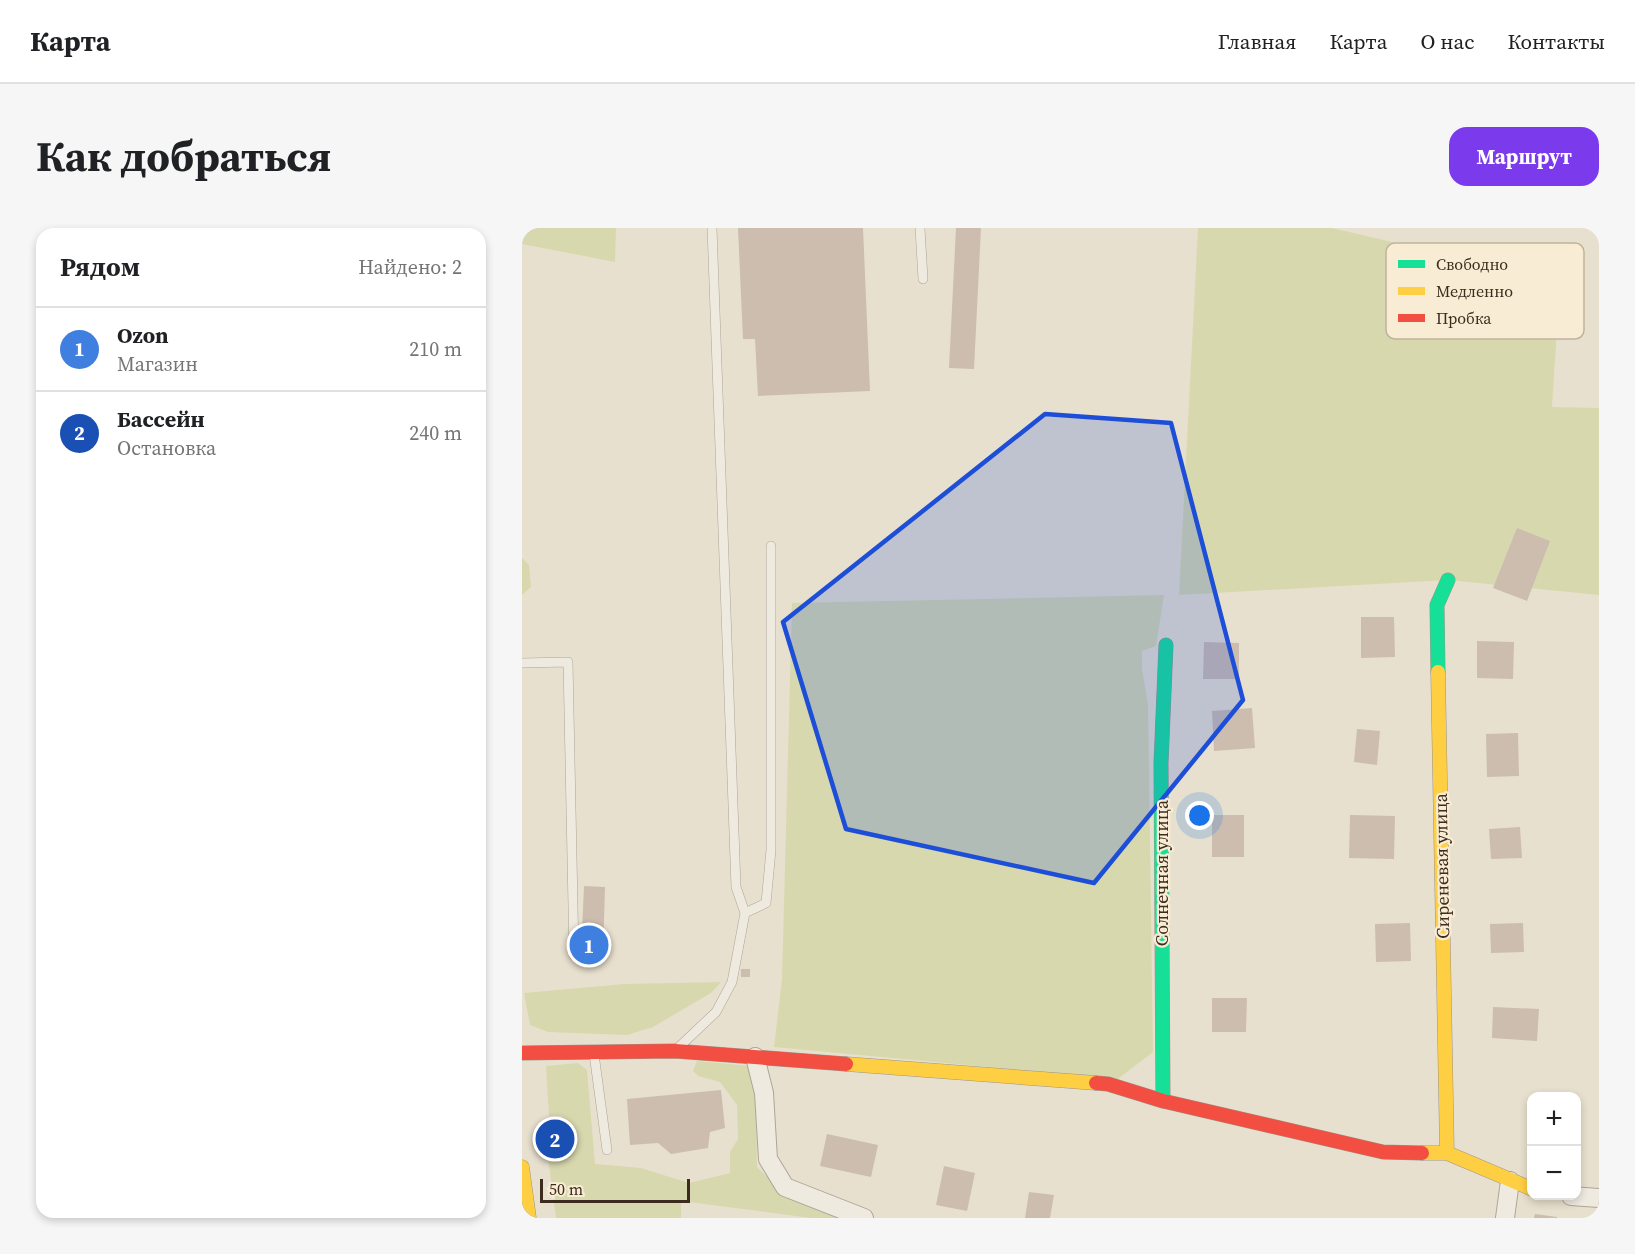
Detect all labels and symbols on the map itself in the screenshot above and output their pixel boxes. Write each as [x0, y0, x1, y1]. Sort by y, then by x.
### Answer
legend [1386, 243, 1584, 339]
text: Свободно [1436, 253, 1508, 275]
text: Медленно [1436, 280, 1513, 302]
text: Пробка [1436, 307, 1492, 329]
street label: Сиреневая улица [1428, 792, 1455, 939]
street label: Солнечная улица [1149, 799, 1174, 946]
your location [1185, 801, 1214, 830]
pin: 1 [570, 922, 608, 968]
pin: 2 [536, 1116, 574, 1162]
scale bar [540, 1176, 690, 1204]

